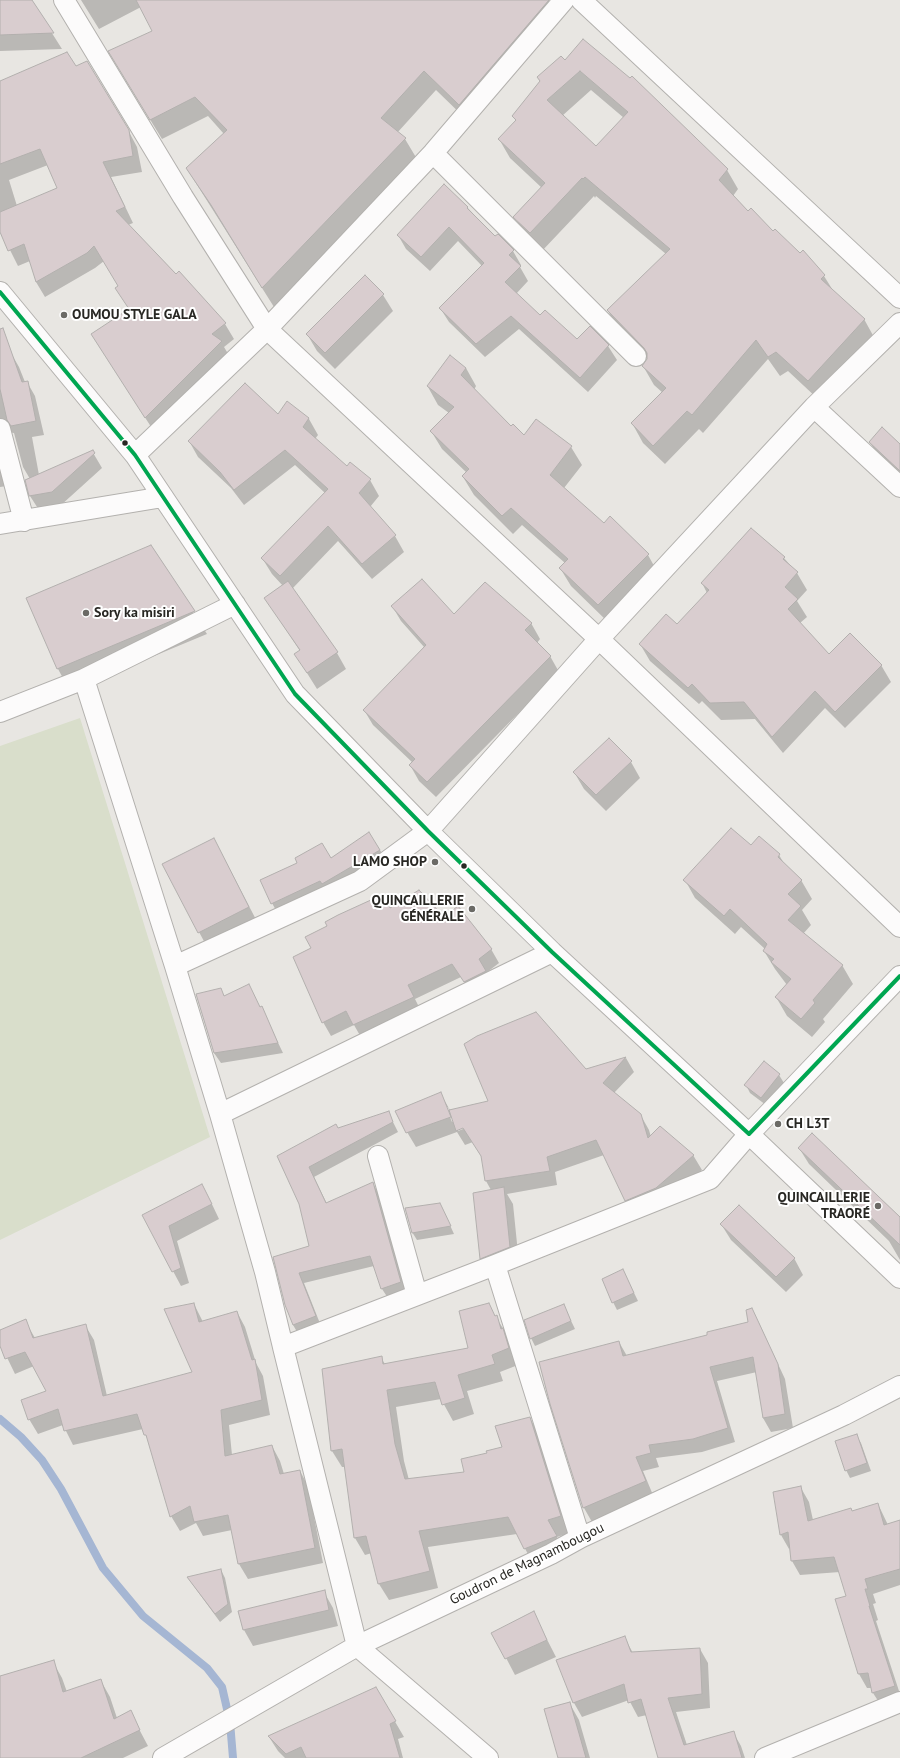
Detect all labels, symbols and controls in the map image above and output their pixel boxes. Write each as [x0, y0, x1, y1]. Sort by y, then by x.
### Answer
place label: OUMOU STYLE GALA [72, 307, 197, 323]
marker: OUMOU STYLE GALA [59, 310, 69, 320]
unlabelled marker [120, 438, 130, 448]
place label: Sory ka misiri [94, 605, 175, 621]
marker: Sory ka misiri [81, 608, 91, 618]
place label: LAMO SHOP [353, 854, 427, 870]
marker: LAMO SHOP [430, 857, 440, 867]
unlabelled marker [459, 861, 469, 871]
place label: QUINCAILLERIE GÉNÉRALE [372, 893, 464, 926]
marker: QUINCAILLERIE GÉNÉRALE [467, 904, 477, 914]
place label: CH L3T [786, 1116, 830, 1132]
marker: CH L3T [773, 1119, 783, 1129]
place label: QUINCAILLERIE TRAORÉ [778, 1190, 870, 1222]
marker: QUINCAILLERIE TRAORÉ [873, 1201, 883, 1211]
street label: Goudron de Magnambougou [447, 1519, 607, 1609]

